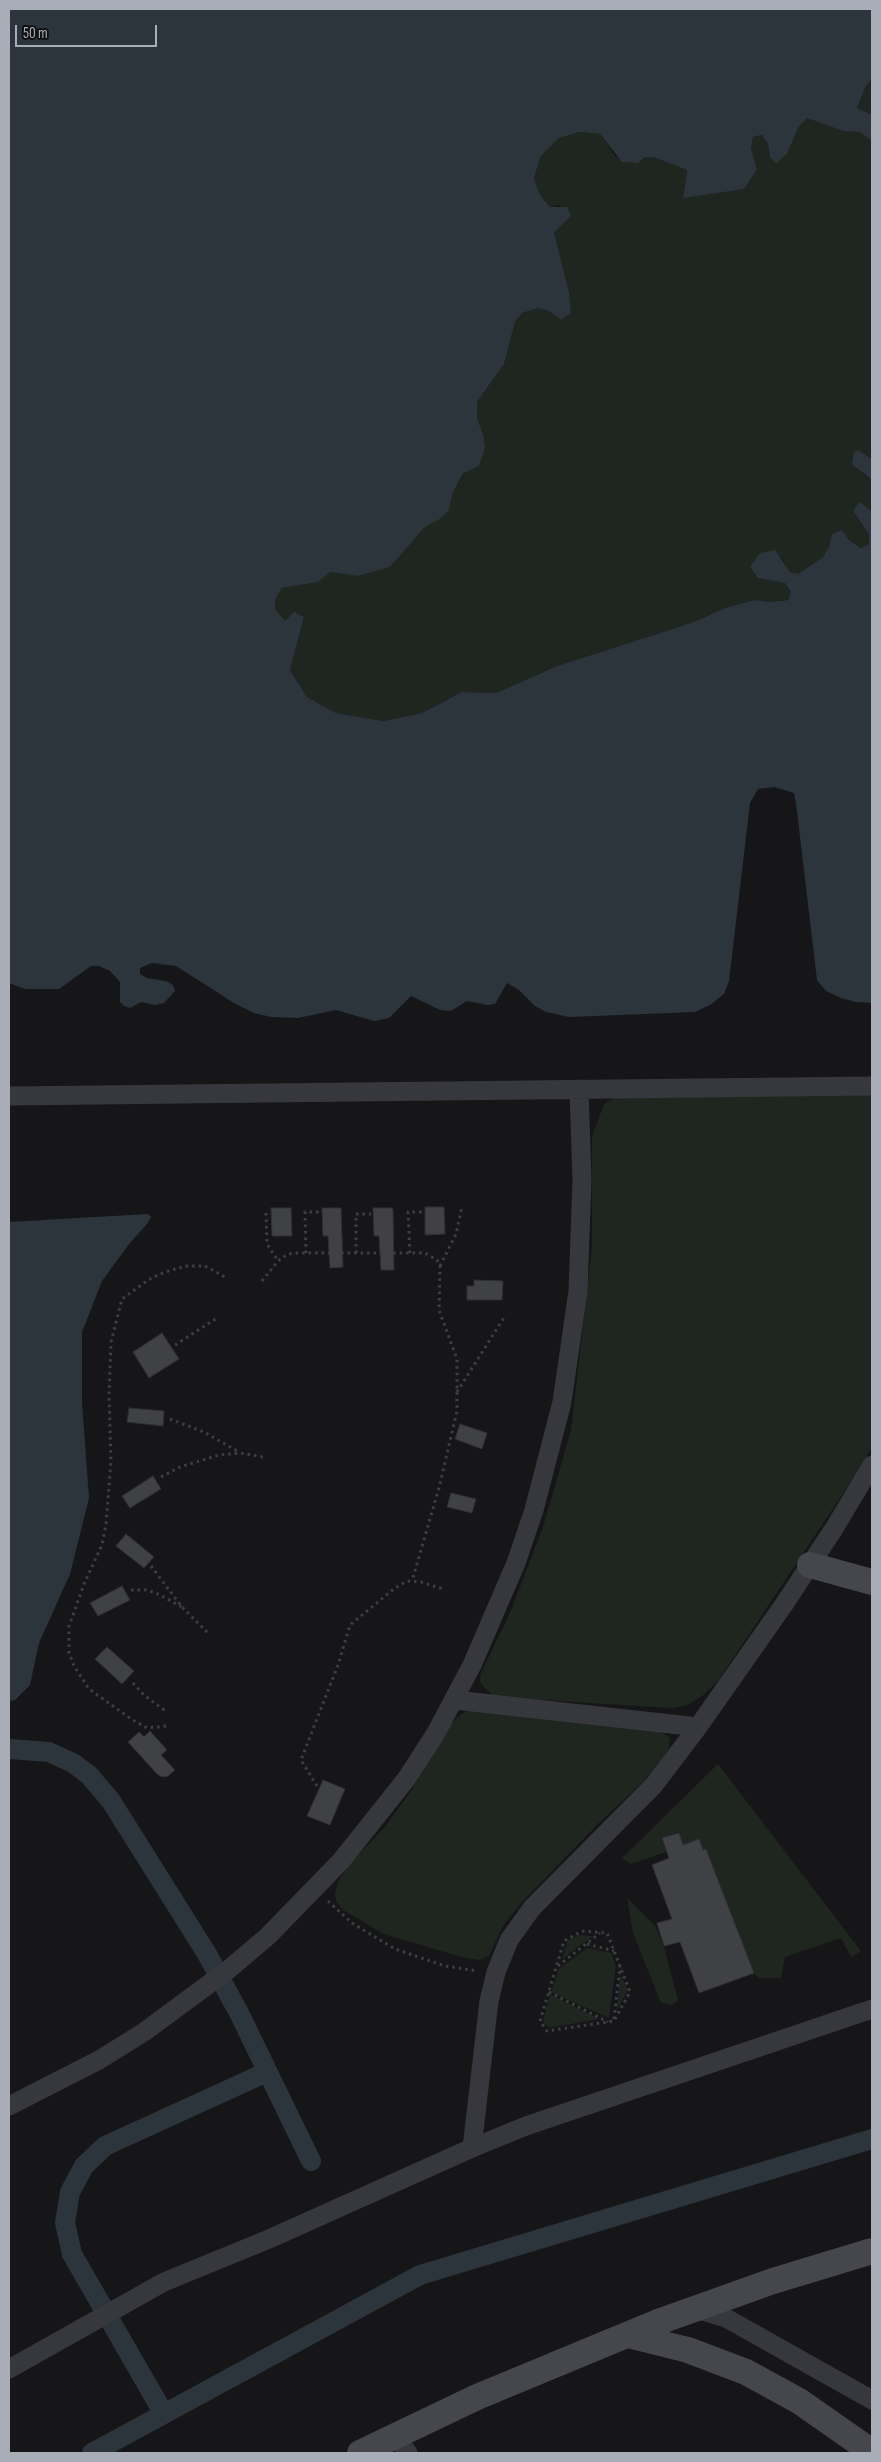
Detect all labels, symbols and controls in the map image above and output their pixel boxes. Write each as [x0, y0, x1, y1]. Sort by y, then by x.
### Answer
scale bar [18, 15, 160, 47]
text: 50 m [23, 24, 48, 43]

